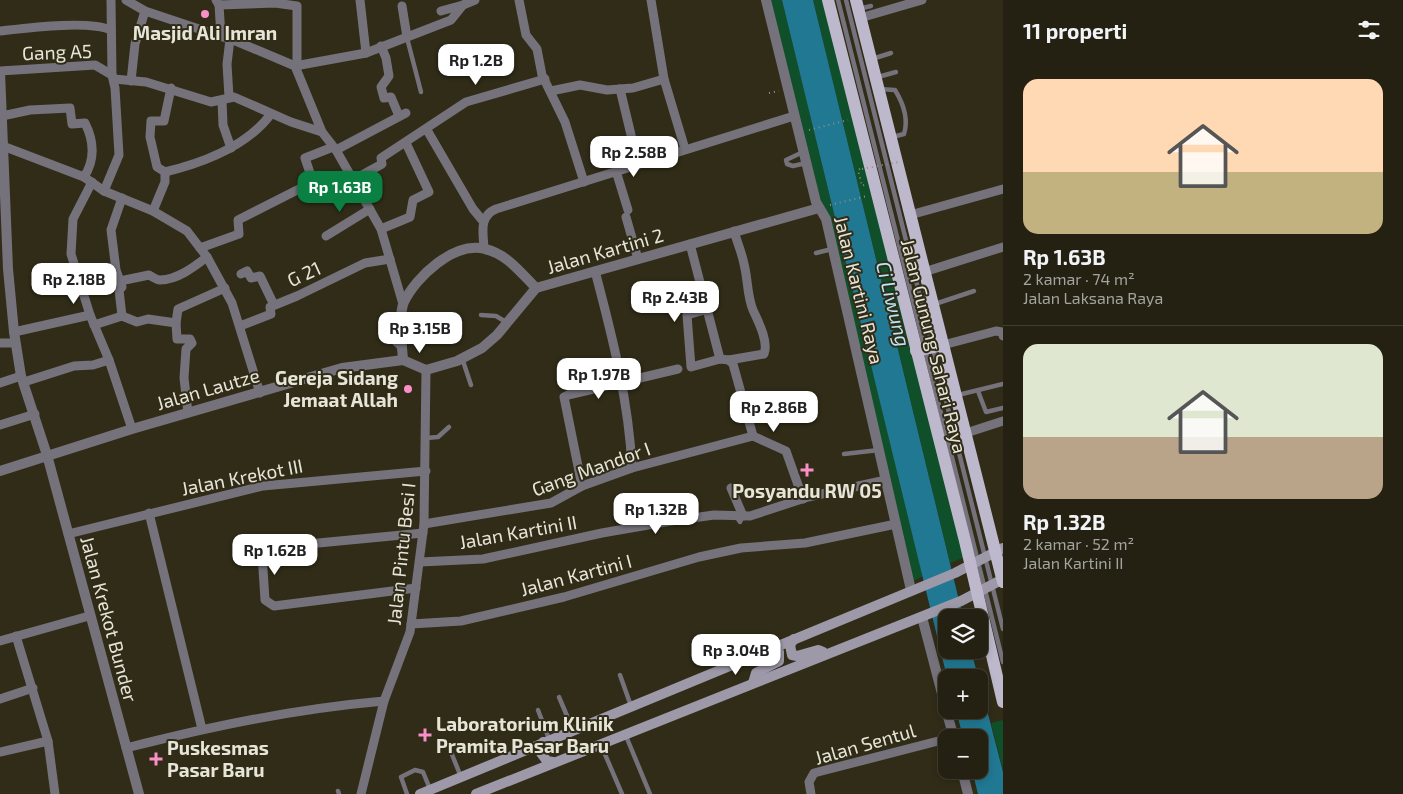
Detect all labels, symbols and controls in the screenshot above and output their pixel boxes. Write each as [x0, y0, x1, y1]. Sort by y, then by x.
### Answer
marker: Masjid Ali Imran [199, 8, 211, 20]
icon: filters [1355, 16, 1383, 44]
text: 11 properti [1023, 18, 1127, 43]
place label: Masjid Ali Imran [133, 21, 277, 44]
street label: Gang A5 [22, 39, 92, 64]
pin: Rp 1.2B [430, 44, 522, 86]
text: Rp 1.2B [449, 50, 503, 69]
icon: home [1158, 111, 1248, 201]
pin: Rp 2.58B [582, 136, 686, 178]
text: Rp 2.58B [601, 142, 667, 161]
pin: Rp 1.63B [288, 170, 392, 213]
text: Rp 1.63B [309, 177, 371, 196]
street label: Jalan Kartini Raya [830, 213, 889, 366]
street label: Jalan Kartini 2 [544, 223, 666, 278]
street label: Jalan Gunung Sahari Raya [897, 236, 972, 456]
text: Rp 1.63B [1023, 244, 1106, 269]
street label: G 21 [283, 256, 324, 291]
water label: Ci Liwung [872, 259, 916, 349]
pin: Rp 2.18B [22, 262, 126, 305]
text: Rp 2.18B [42, 269, 106, 288]
text: 2 kamar · 74 m² [1023, 269, 1135, 288]
pin: Rp 2.43B [623, 280, 727, 323]
text: Rp 2.43B [642, 287, 708, 306]
text: Jalan Laksana Raya [1023, 288, 1163, 307]
pin: Rp 3.15B [368, 312, 472, 354]
text: Rp 3.15B [389, 318, 451, 337]
pin: Rp 1.97B [547, 358, 651, 400]
street label: Jalan Lautze [154, 363, 262, 414]
text: Rp 1.97B [568, 364, 630, 383]
place label: Gereja Sidang Jemaat Allah [275, 366, 398, 411]
icon: home [1158, 377, 1248, 467]
marker: Gereja Sidang Jemaat Allah [402, 383, 414, 395]
pin: Rp 2.86B [722, 390, 826, 433]
text: Rp 2.86B [741, 397, 807, 416]
street label: Gang Mandor I [528, 436, 653, 501]
street label: Jalan Krekot III [179, 453, 305, 500]
marker: Posyandu RW 05 [800, 463, 814, 477]
place label: Posyandu RW 05 [732, 479, 882, 503]
street label: Jalan Pintu Besi I [382, 482, 419, 626]
pin: Rp 1.32B [604, 492, 708, 535]
text: Rp 1.32B [625, 499, 687, 518]
text: Rp 1.32B [1023, 509, 1105, 534]
street label: Jalan Kartini II [457, 510, 579, 553]
street label: Jalan Krekot Bunder [76, 533, 143, 705]
pin: Rp 1.62B [223, 534, 327, 576]
text: 2 kamar · 52 m² [1023, 534, 1134, 553]
text: Rp 1.62B [243, 540, 307, 559]
street label: Jalan Kartini I [518, 549, 634, 600]
text: Jalan Kartini II [1023, 553, 1124, 572]
map controls [938, 609, 988, 779]
button: layers [938, 609, 988, 659]
pin: Rp 3.04B [684, 634, 788, 676]
text: Rp 3.04B [703, 640, 769, 659]
button: + [938, 669, 988, 719]
place label: Laboratorium Klinik Pramita Pasar Baru [436, 712, 614, 757]
street label: Jalan Sentul [812, 718, 918, 769]
marker: Laboratorium Klinik Pramita Pasar Baru [418, 728, 432, 742]
button: − [938, 729, 988, 779]
place label: Puskesmas Pasar Baru [167, 736, 269, 781]
marker: Puskesmas Pasar Baru [149, 752, 163, 766]

